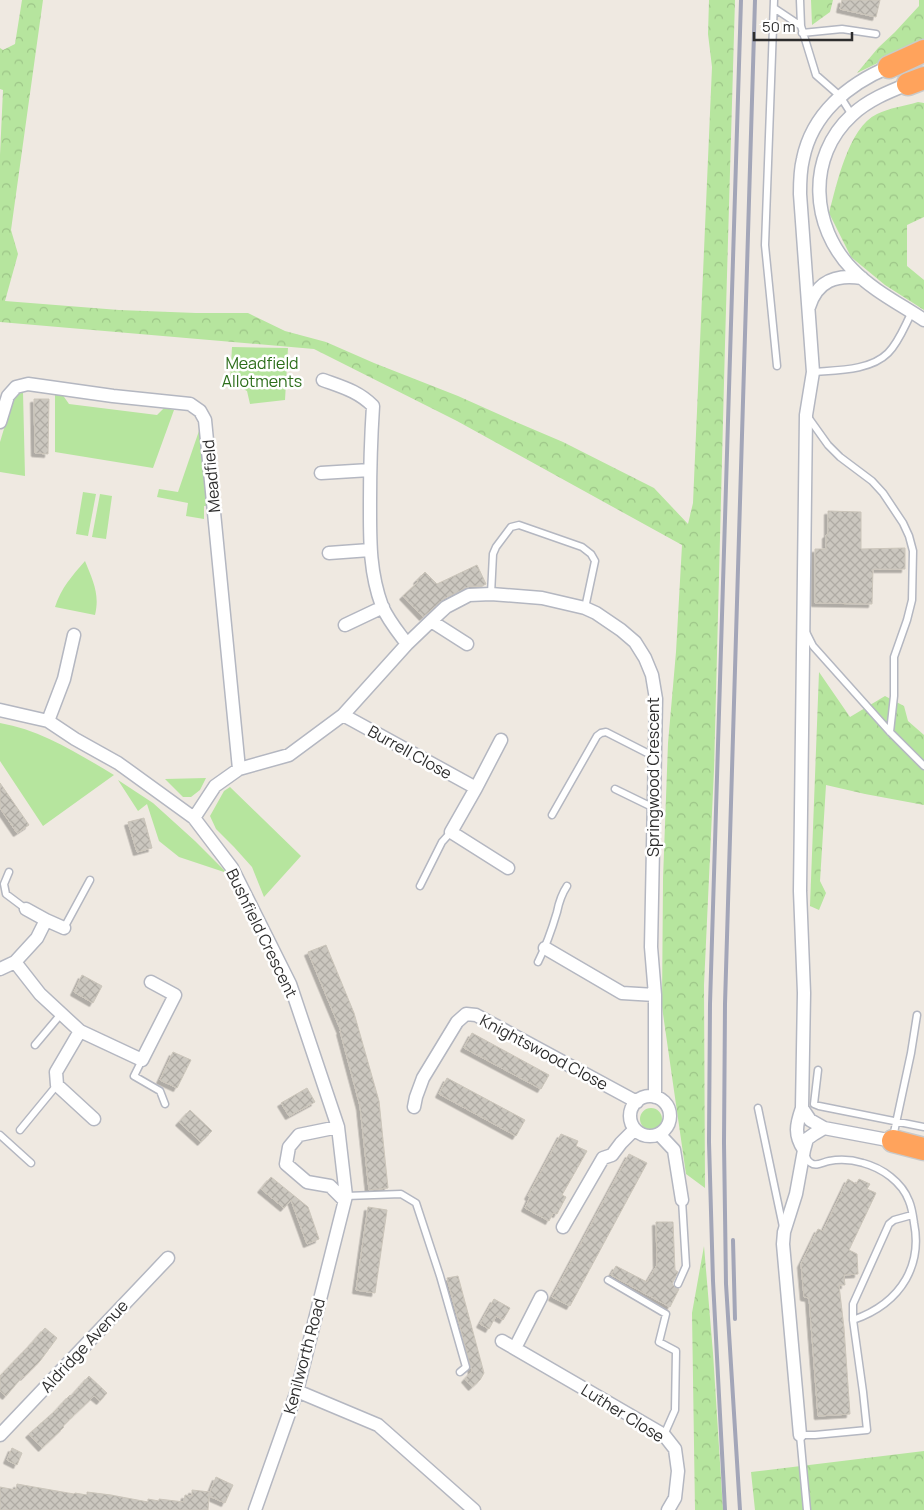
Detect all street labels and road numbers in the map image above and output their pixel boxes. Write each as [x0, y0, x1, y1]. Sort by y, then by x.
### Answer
street label: Meadfield [197, 439, 225, 513]
street label: Springwood Crescent [642, 697, 664, 857]
street label: Burrell Close [364, 720, 456, 784]
street label: Bushfield Crescent [221, 865, 303, 1001]
street label: Knightswood Close [476, 1009, 612, 1095]
street label: Aldridge Avenue [35, 1295, 133, 1397]
street label: Kenilworth Road [278, 1296, 330, 1416]
street label: Luther Close [577, 1379, 669, 1447]

